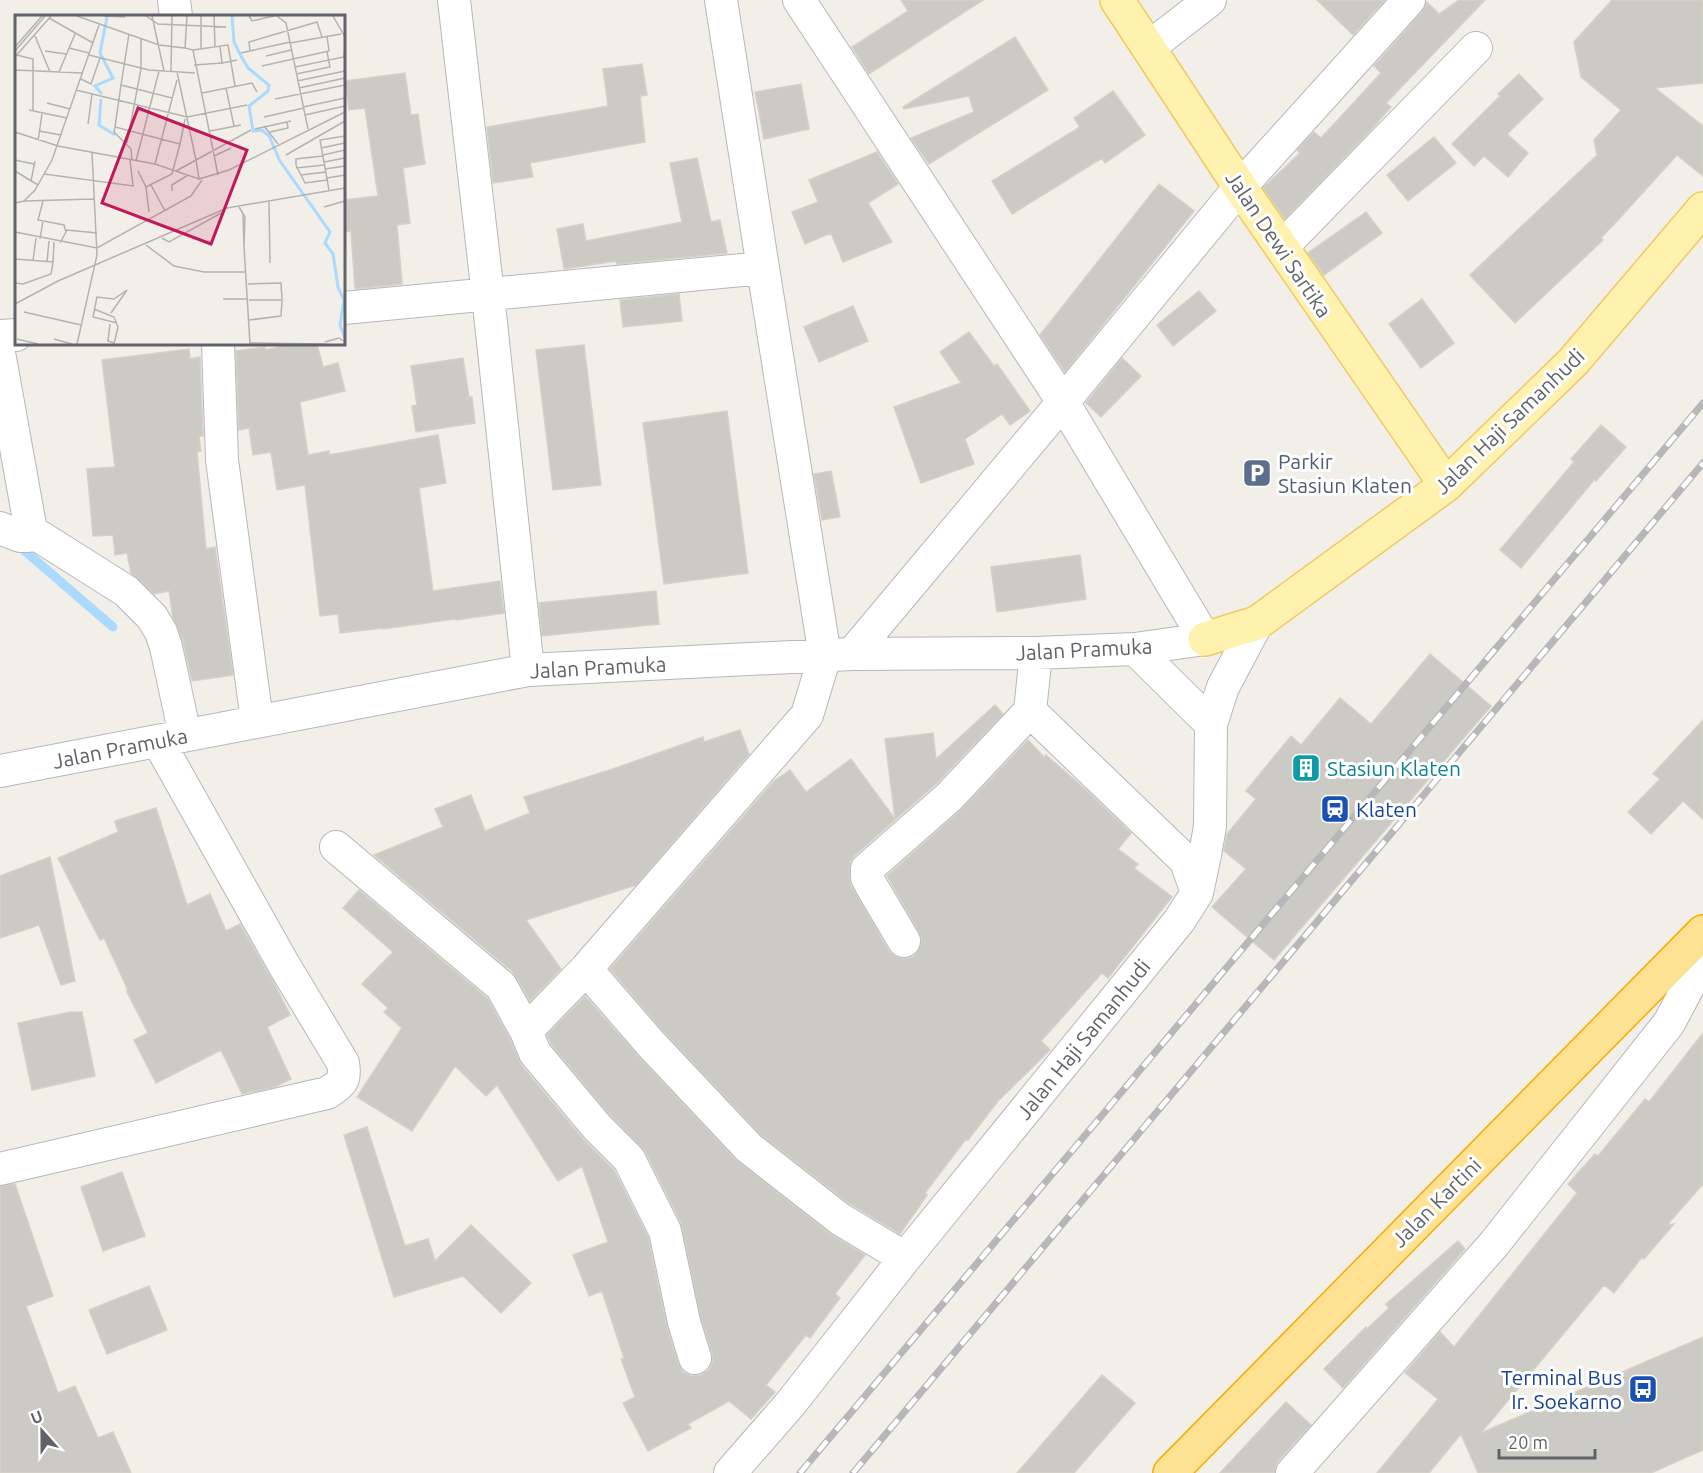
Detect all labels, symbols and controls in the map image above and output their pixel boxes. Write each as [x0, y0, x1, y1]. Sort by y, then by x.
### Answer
inset map [15, 15, 345, 345]
street label: Jalan Dewi Sartika [1221, 166, 1337, 322]
street label: Jalan Haji Samanhudi [1429, 343, 1589, 499]
place label: Parkir Stasiun Klaten [1278, 449, 1412, 497]
parking icon: Parkir Stasiun Klaten [1241, 457, 1273, 489]
street label: Jalan Pramuka [1015, 633, 1153, 665]
street label: Jalan Pramuka [529, 651, 667, 683]
street label: Jalan Pramuka [50, 723, 190, 773]
building icon: Stasiun Klaten [1290, 752, 1322, 784]
place label: Stasiun Klaten [1327, 756, 1461, 780]
station icon: Klaten [1319, 793, 1351, 825]
place label: Klaten [1356, 797, 1417, 821]
street label: Jalan Haji Samanhudi [1011, 954, 1155, 1124]
street label: Jalan Kartini [1386, 1152, 1486, 1252]
place label: Terminal Bus Ir. Soekarno [1501, 1365, 1622, 1413]
bus stop icon: Terminal Bus Ir. Soekarno [1627, 1373, 1659, 1405]
north arrow [12, 1401, 72, 1461]
text: U [28, 1407, 45, 1427]
scale bar [1499, 1422, 1595, 1460]
text: 20 m [1508, 1432, 1548, 1452]

